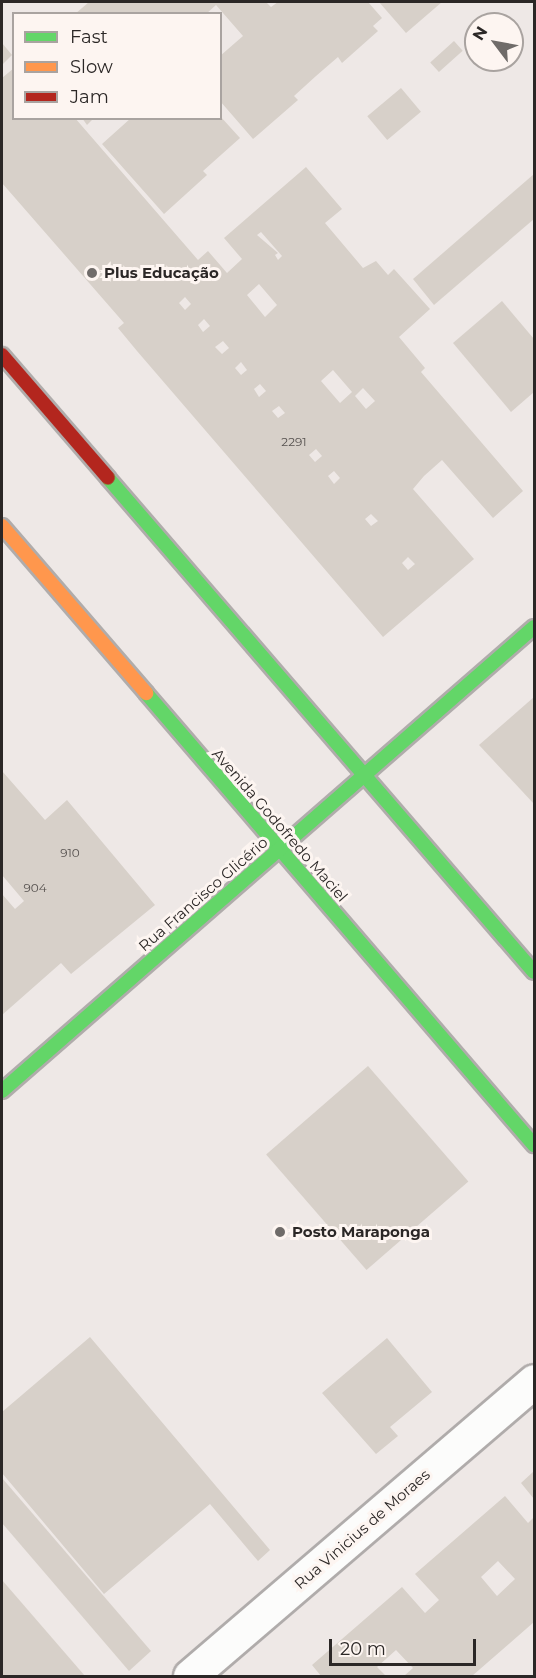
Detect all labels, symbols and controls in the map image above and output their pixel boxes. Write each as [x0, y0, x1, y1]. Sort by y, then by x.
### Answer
legend [12, 12, 222, 120]
north arrow [464, 12, 524, 72]
text: N [469, 23, 491, 44]
text: Fast [70, 26, 108, 48]
text: Slow [70, 56, 113, 78]
text: Jam [70, 86, 109, 108]
place label: Plus Educação [104, 264, 219, 282]
marker: Plus Educação [85, 266, 99, 280]
house number: 2291 [281, 435, 307, 449]
street label: Avenida Godofredo Maciel [209, 745, 351, 905]
street label: Rua Francisco Glicério [135, 833, 271, 955]
house number: 910 [60, 846, 80, 860]
house number: 904 [23, 881, 47, 895]
place label: Posto Maraponga [292, 1223, 430, 1241]
marker: Posto Maraponga [273, 1225, 287, 1239]
street label: Rua Vinicius de Moraes [291, 1465, 433, 1593]
scale bar [332, 1627, 479, 1665]
text: 20 m [340, 1638, 386, 1660]

